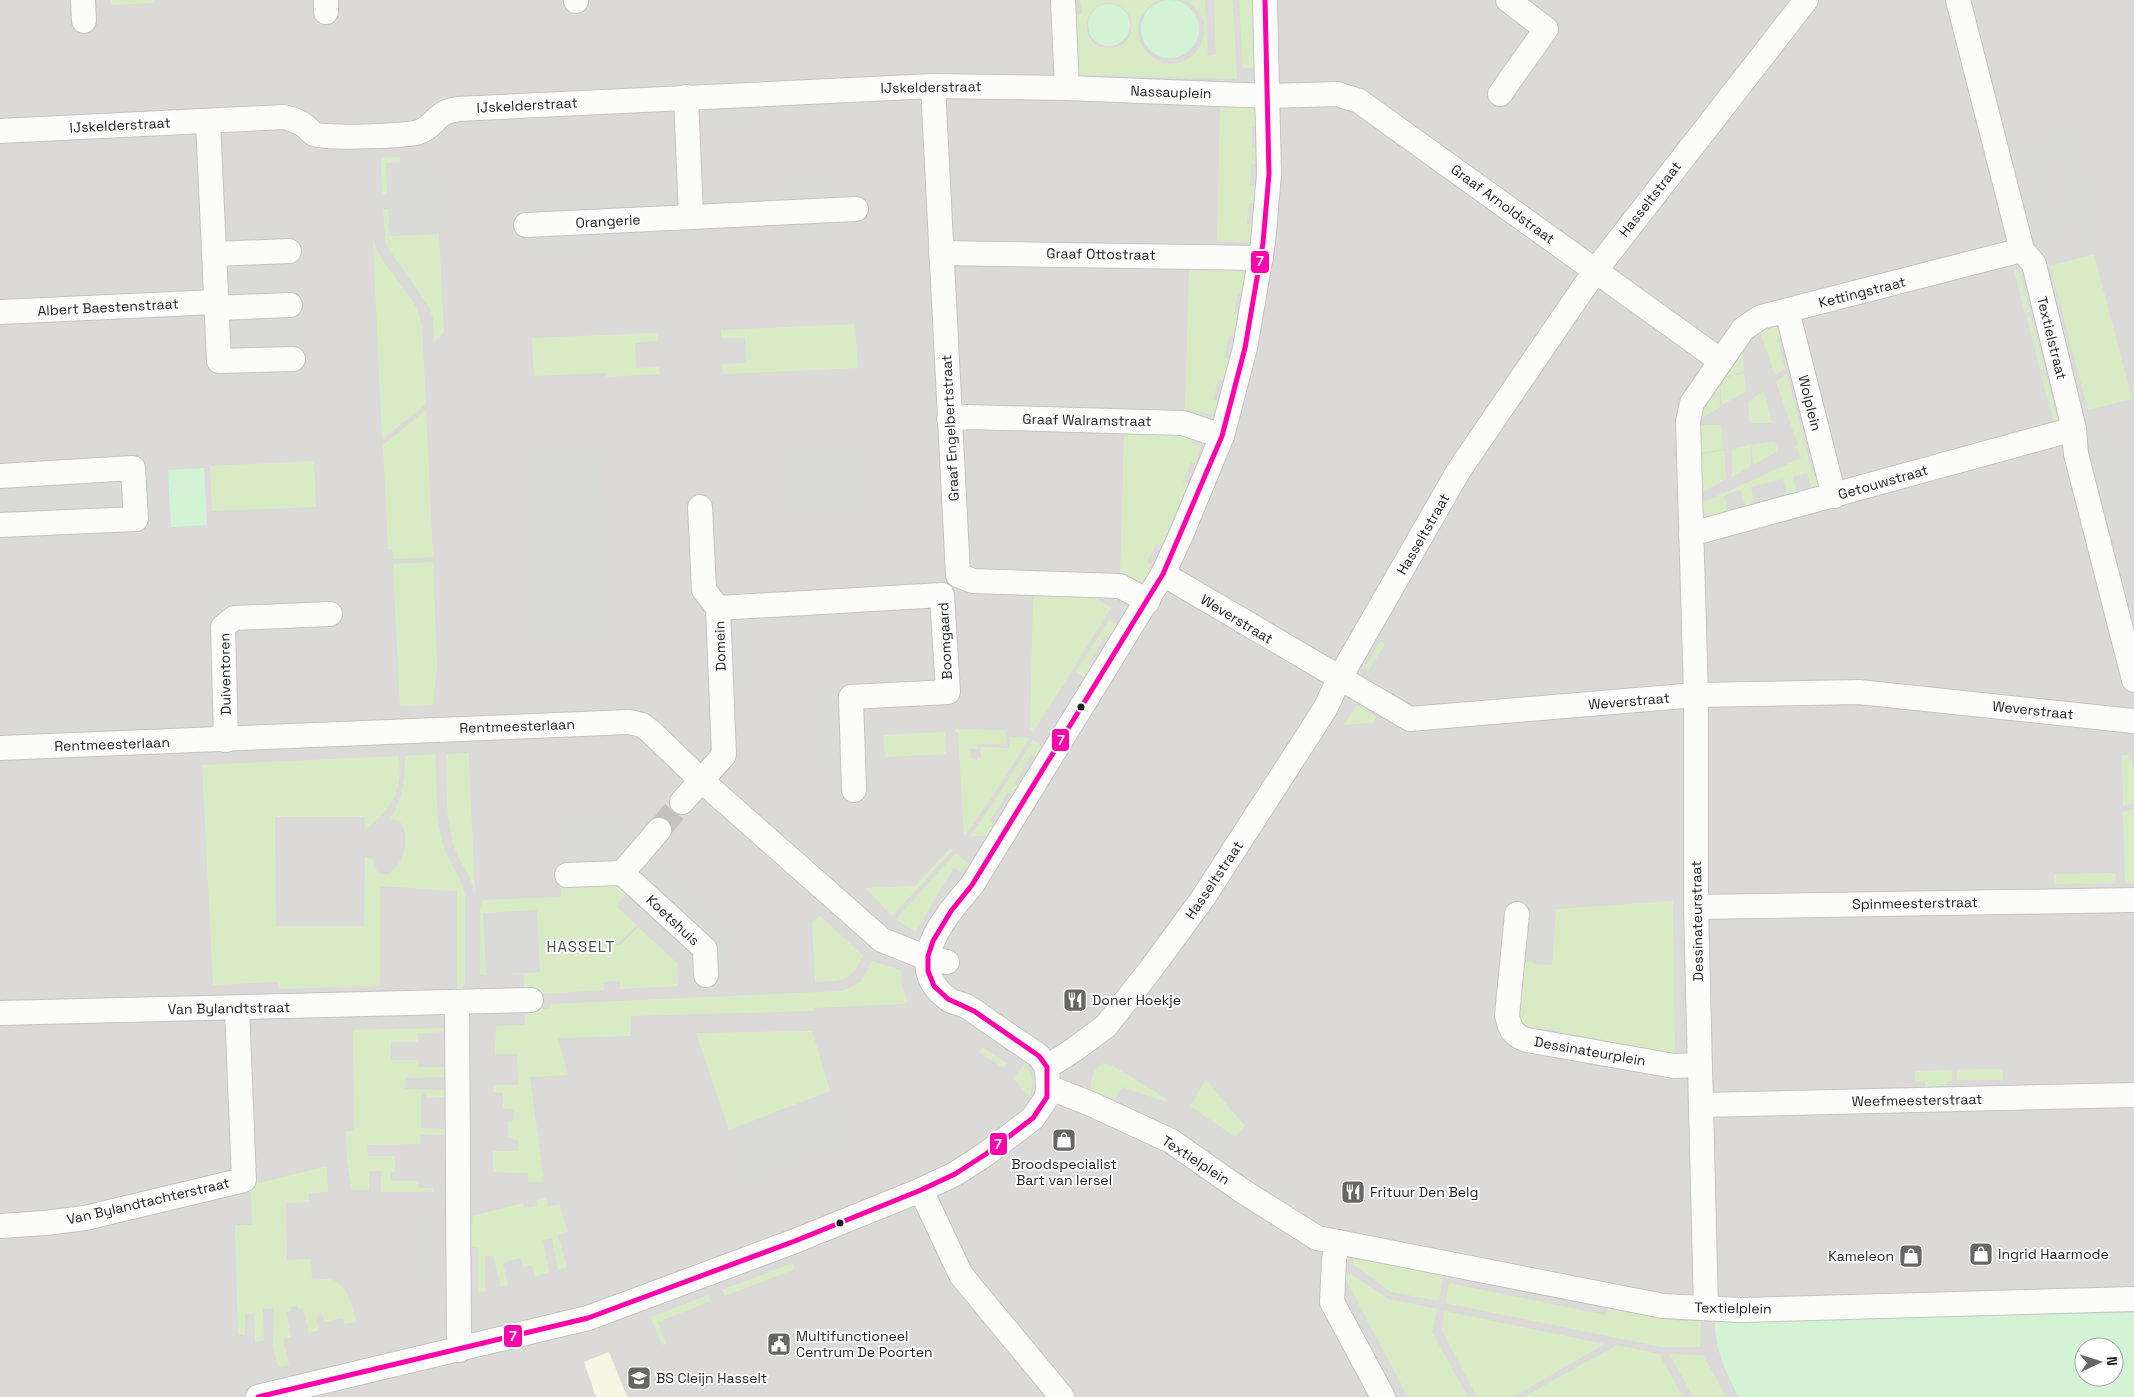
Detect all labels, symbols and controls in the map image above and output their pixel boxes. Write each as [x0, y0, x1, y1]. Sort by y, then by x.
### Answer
street label: IJskelderstraat [880, 77, 982, 97]
street label: Nassauplein [1130, 82, 1212, 102]
street label: IJskelderstraat [476, 93, 578, 117]
street label: IJskelderstraat [69, 113, 171, 137]
street label: Hasseltstraat [1615, 158, 1685, 240]
street label: Graaf Arnoldstraat [1448, 160, 1558, 248]
street label: Orangerie [575, 210, 641, 232]
street label: Graaf Ottostraat [1046, 244, 1156, 264]
line badge: 7 [1250, 250, 1270, 274]
text: 7 [1256, 252, 1264, 270]
street label: Kettingstraat [1817, 272, 1907, 312]
street label: Albert Baestenstraat [37, 294, 179, 320]
street label: Textielstraat [2033, 294, 2071, 382]
street label: Graaf Engelbertstraat [937, 354, 963, 502]
street label: Wolplein [1794, 373, 1826, 433]
street label: Graaf Walramstraat [1022, 410, 1152, 430]
street label: Getouwstraat [1836, 461, 1930, 503]
street label: Hasseltstraat [1392, 490, 1454, 578]
street label: Weverstraat [1197, 590, 1277, 648]
street label: Boomgaard [934, 602, 956, 680]
street label: Domein [710, 621, 730, 671]
street label: Duiventoren [215, 633, 235, 715]
street label: Weverstraat [1588, 688, 1670, 714]
street label: Weverstraat [1992, 697, 2074, 723]
unlabelled marker [1076, 702, 1086, 712]
street label: Rentmeesterlaan [459, 715, 575, 737]
line badge: 7 [1051, 728, 1070, 752]
text: 7 [1057, 731, 1065, 749]
street label: Rentmeesterlaan [54, 733, 170, 755]
street label: Hasseltstraat [1181, 837, 1247, 923]
street label: Dessinateurstraat [1687, 860, 1707, 982]
street label: Koetshuis [643, 891, 703, 949]
street label: Spinmeesterstraat [1852, 893, 1978, 913]
district label: HASSELT [547, 937, 615, 956]
restaurant icon: Doner Hoekje [1062, 987, 1088, 1013]
place label: Doner Hoekje [1092, 991, 1181, 1009]
street label: Van Bylandtstraat [168, 998, 290, 1018]
street label: Dessinateurplein [1533, 1032, 1647, 1070]
street label: Weefmeesterstraat [1851, 1090, 1983, 1110]
shop icon: Broodspecialist Bart van Iersel [1051, 1127, 1077, 1153]
street label: Textielplein [1159, 1131, 1233, 1189]
line badge: 7 [989, 1132, 1008, 1156]
text: 7 [994, 1135, 1002, 1153]
place label: Broodspecialist Bart van Iersel [1011, 1155, 1117, 1189]
street label: Van Bylandtachterstraat [65, 1173, 231, 1229]
restaurant icon: Frituur Den Belg [1340, 1179, 1366, 1205]
place label: Frituur Den Belg [1370, 1183, 1478, 1201]
unlabelled marker [835, 1218, 845, 1228]
shop icon: Ingrid Haarmode [1968, 1241, 1994, 1267]
shop icon: Kameleon [1898, 1243, 1924, 1269]
place label: Ingrid Haarmode [1998, 1245, 2109, 1263]
place label: Kameleon [1828, 1247, 1894, 1265]
street label: Textielplein [1694, 1298, 1772, 1318]
line badge: 7 [503, 1324, 523, 1348]
text: 7 [509, 1327, 517, 1345]
place label: Multifunctioneel Centrum De Poorten [796, 1327, 933, 1361]
public building icon: Multifunctioneel Centrum De Poorten [766, 1331, 792, 1357]
north arrow [2074, 1337, 2124, 1387]
text: N [2103, 1356, 2121, 1366]
school or university icon: BS Cleijn Hasselt [626, 1365, 652, 1391]
place label: BS Cleijn Hasselt [656, 1369, 767, 1387]

